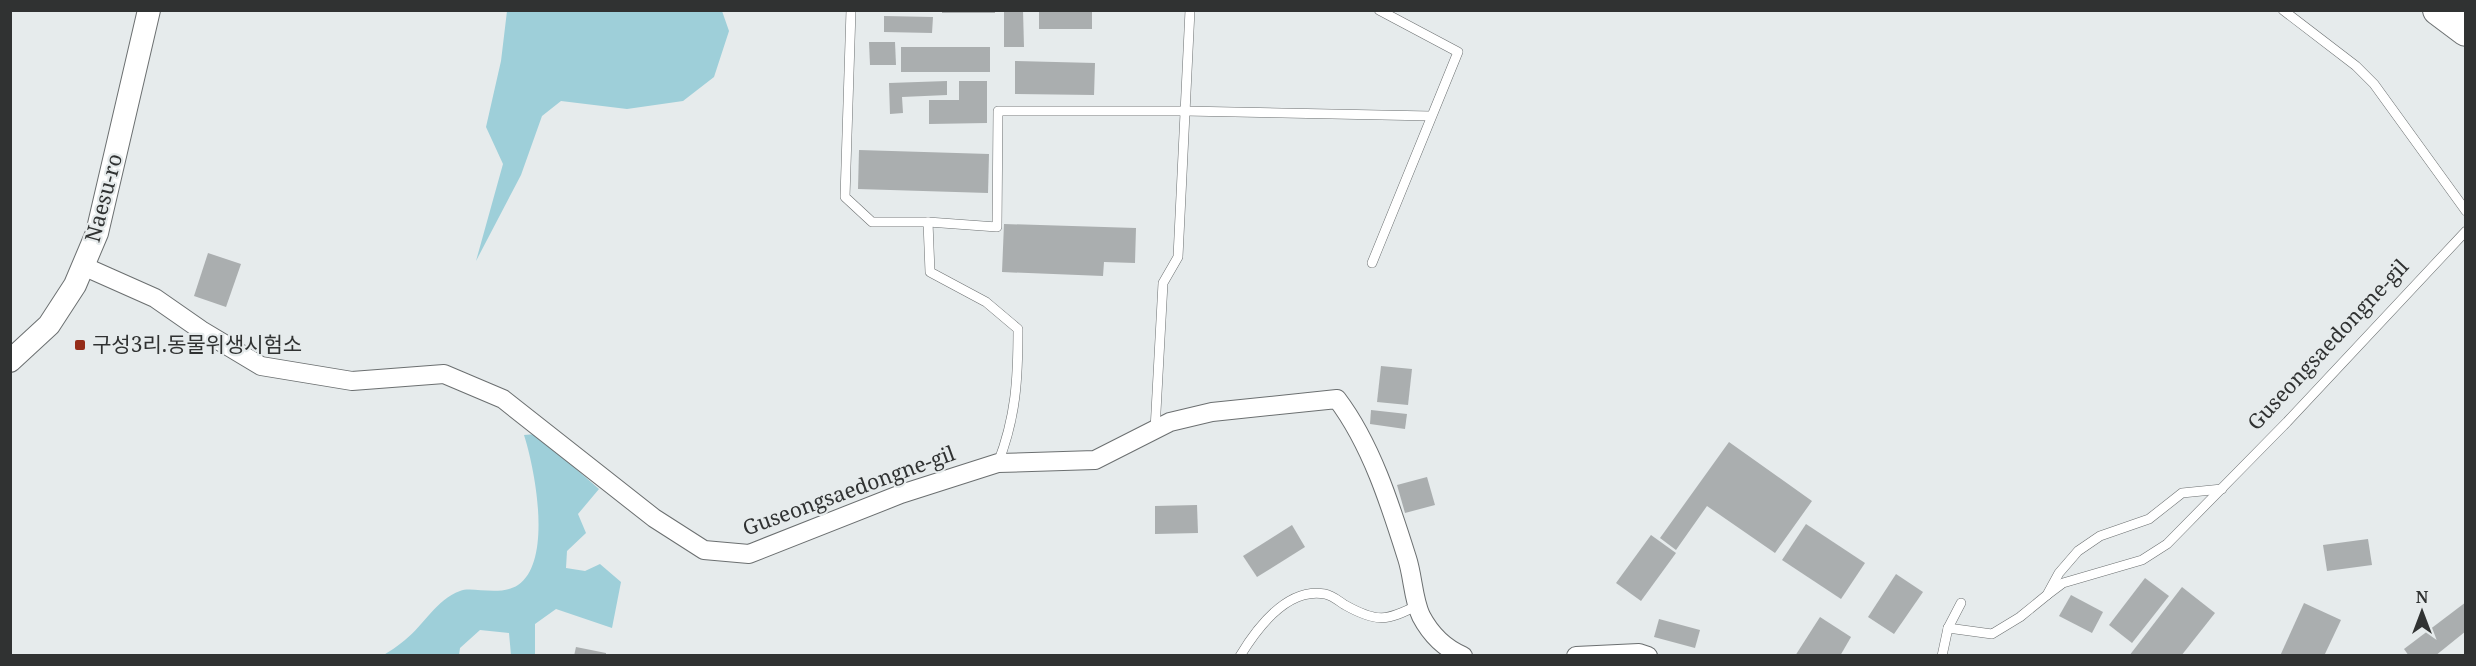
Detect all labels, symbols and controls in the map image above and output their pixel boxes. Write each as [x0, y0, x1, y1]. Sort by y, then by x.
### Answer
street label: Naesu-ro [78, 150, 128, 245]
street label: Guseongsaedongne-gil [2241, 252, 2414, 436]
place label: 구성3리.동물위생시험소 [92, 330, 302, 358]
marker: 구성3리.동물위생시험소 [73, 338, 87, 352]
street label: Guseongsaedongne-gil [739, 438, 959, 542]
north arrow [2392, 582, 2452, 642]
text: N [2416, 586, 2429, 608]

